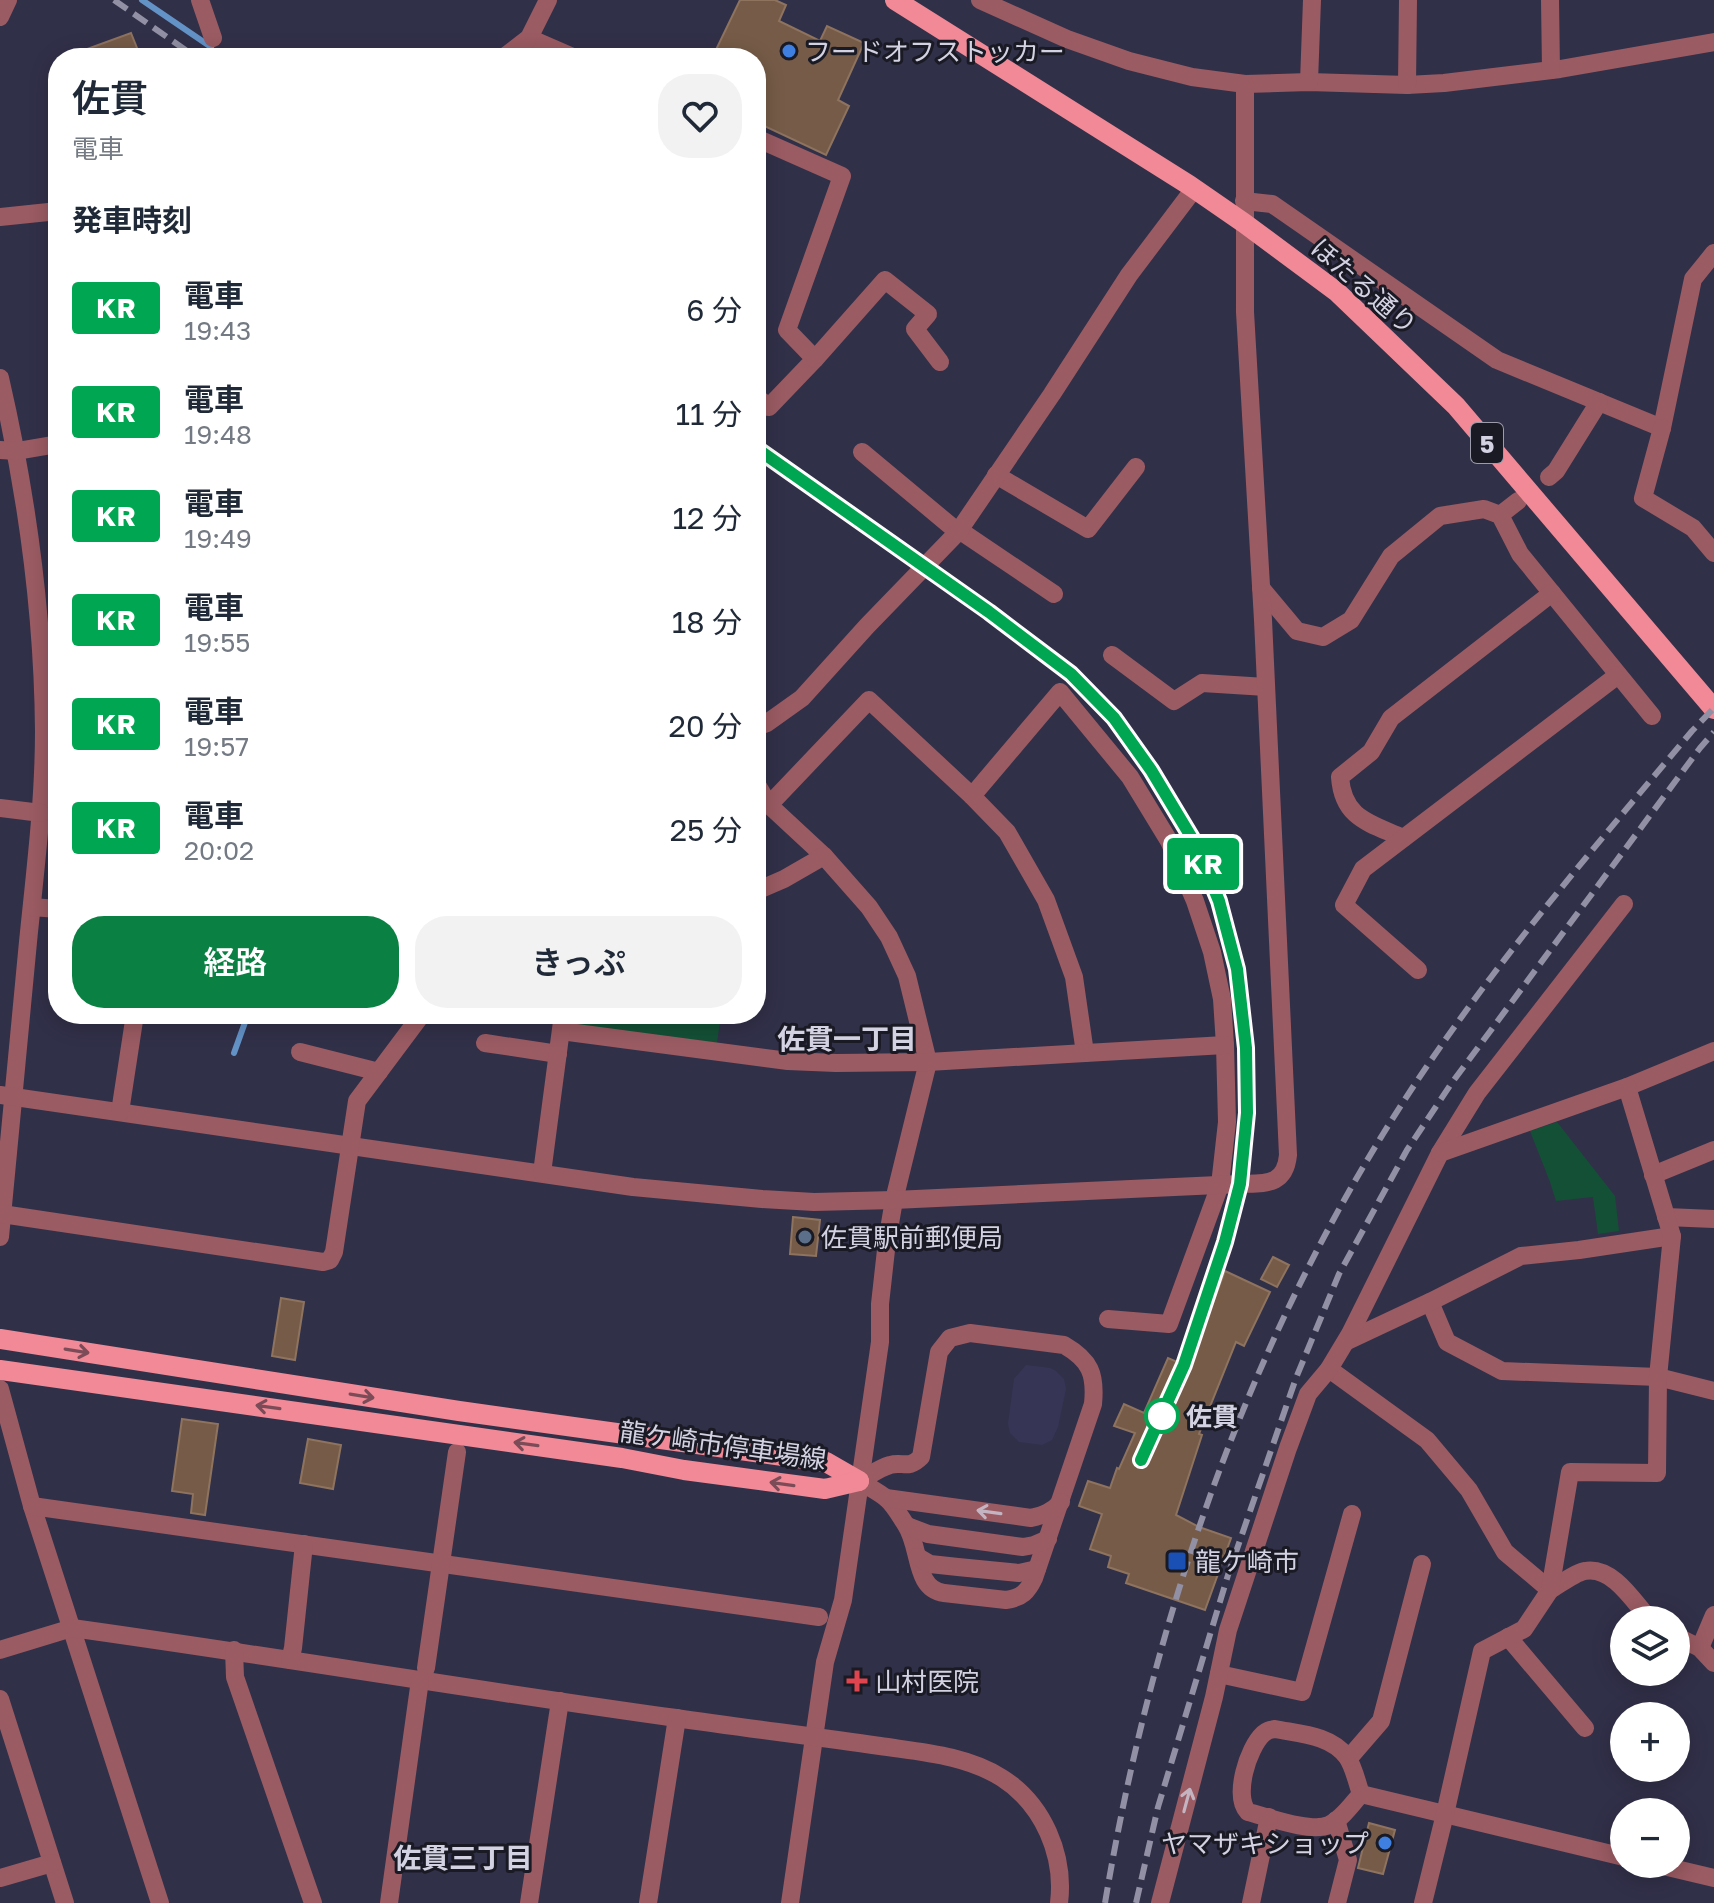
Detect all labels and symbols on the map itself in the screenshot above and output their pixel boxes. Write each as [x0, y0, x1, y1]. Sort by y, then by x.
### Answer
place label: フードオフストッカー [805, 36, 1065, 67]
marker: フードオフストッカー [780, 42, 798, 60]
street label: ほたる通り [1305, 232, 1423, 340]
road number: 5 [1471, 423, 1503, 463]
line badge: KR [1167, 838, 1239, 890]
district label: 佐貫一丁目 [777, 1022, 917, 1055]
place label: 佐貫駅前郵便局 [821, 1222, 1003, 1253]
marker: 佐貫駅前郵便局 [796, 1228, 814, 1246]
one-way arrow [64, 1344, 89, 1359]
one-way arrow [348, 1389, 374, 1404]
one-way arrow [256, 1399, 281, 1414]
marker: 佐貫 [1145, 1399, 1179, 1433]
place label: 佐貫 [1186, 1401, 1238, 1432]
street label: 龍ケ崎市停車場線 [618, 1415, 828, 1475]
one-way arrow [513, 1436, 539, 1451]
one-way arrow [770, 1476, 796, 1491]
one-way arrow [977, 1504, 1002, 1519]
place label: 龍ケ崎市 [1195, 1546, 1299, 1577]
marker: 龍ケ崎市 [1166, 1550, 1188, 1572]
place label: 山村医院 [875, 1666, 979, 1697]
marker: 山村医院 [846, 1670, 868, 1692]
one-way arrow [1180, 1788, 1195, 1814]
place label: ヤマザキショップ [1161, 1828, 1369, 1859]
marker: ヤマザキショップ [1376, 1834, 1394, 1852]
district label: 佐貫三丁目 [393, 1841, 533, 1874]

